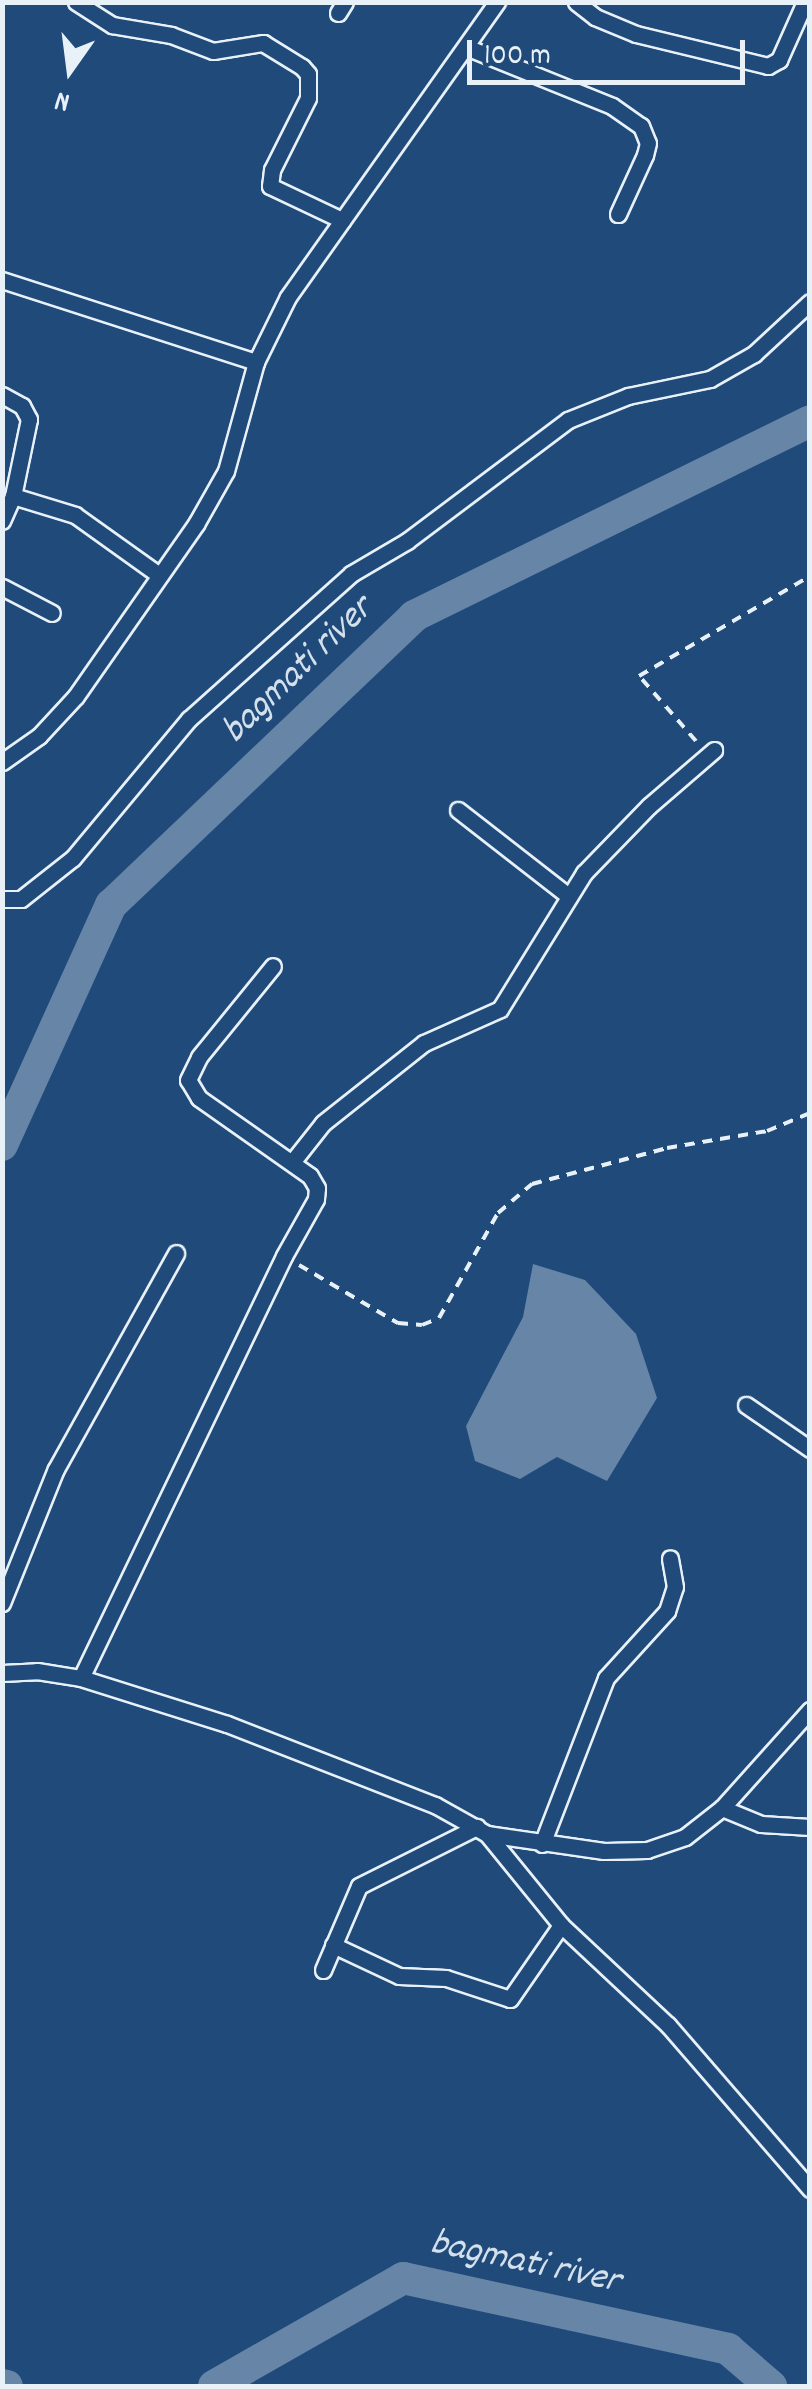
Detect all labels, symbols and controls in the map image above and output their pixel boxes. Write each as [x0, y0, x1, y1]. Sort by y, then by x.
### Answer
north arrow [20, 20, 120, 120]
scale bar [472, 20, 750, 82]
text: 100 m [484, 36, 551, 79]
text: N [51, 78, 74, 120]
water label: bagmati river [214, 588, 384, 754]
water label: bagmati river [426, 2222, 624, 2306]

